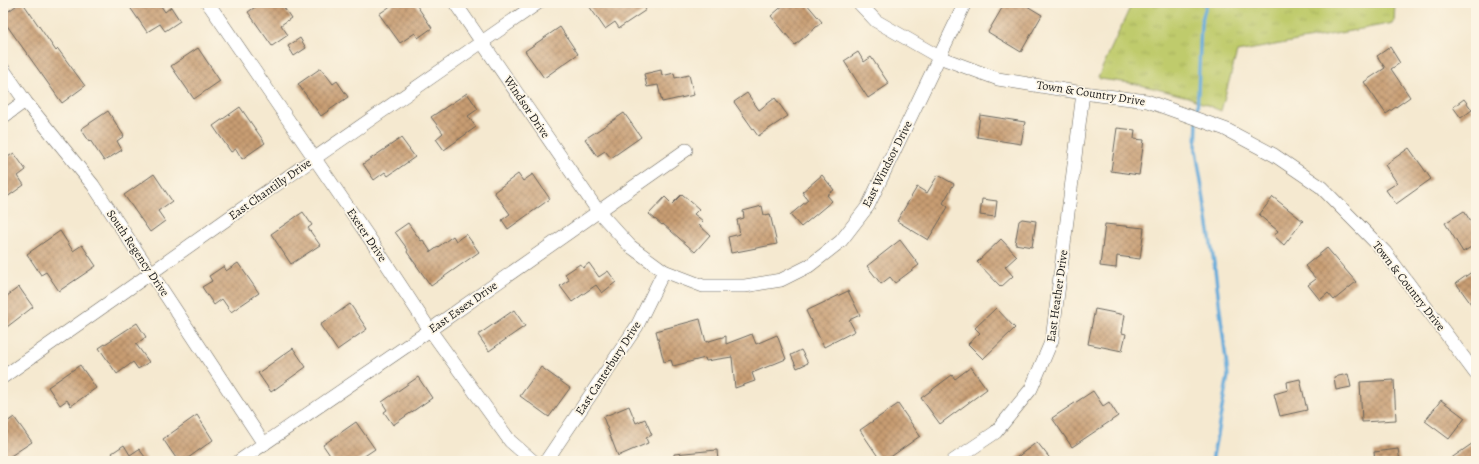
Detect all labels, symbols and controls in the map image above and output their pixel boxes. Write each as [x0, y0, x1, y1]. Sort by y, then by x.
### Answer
street label: Windsor Drive [500, 72, 554, 141]
street label: Town & Country Drive [1036, 77, 1146, 109]
street label: East Windsor Drive [858, 118, 916, 210]
street label: East Chantilly Drive [225, 154, 315, 224]
street label: Exeter Drive [343, 205, 391, 265]
street label: South Regency Drive [103, 207, 173, 299]
street label: Town & Country Drive [1369, 238, 1449, 334]
street label: East Heather Drive [1043, 249, 1071, 343]
street label: East Essex Drive [425, 277, 501, 337]
street label: East Canterbury Drive [572, 318, 644, 418]

